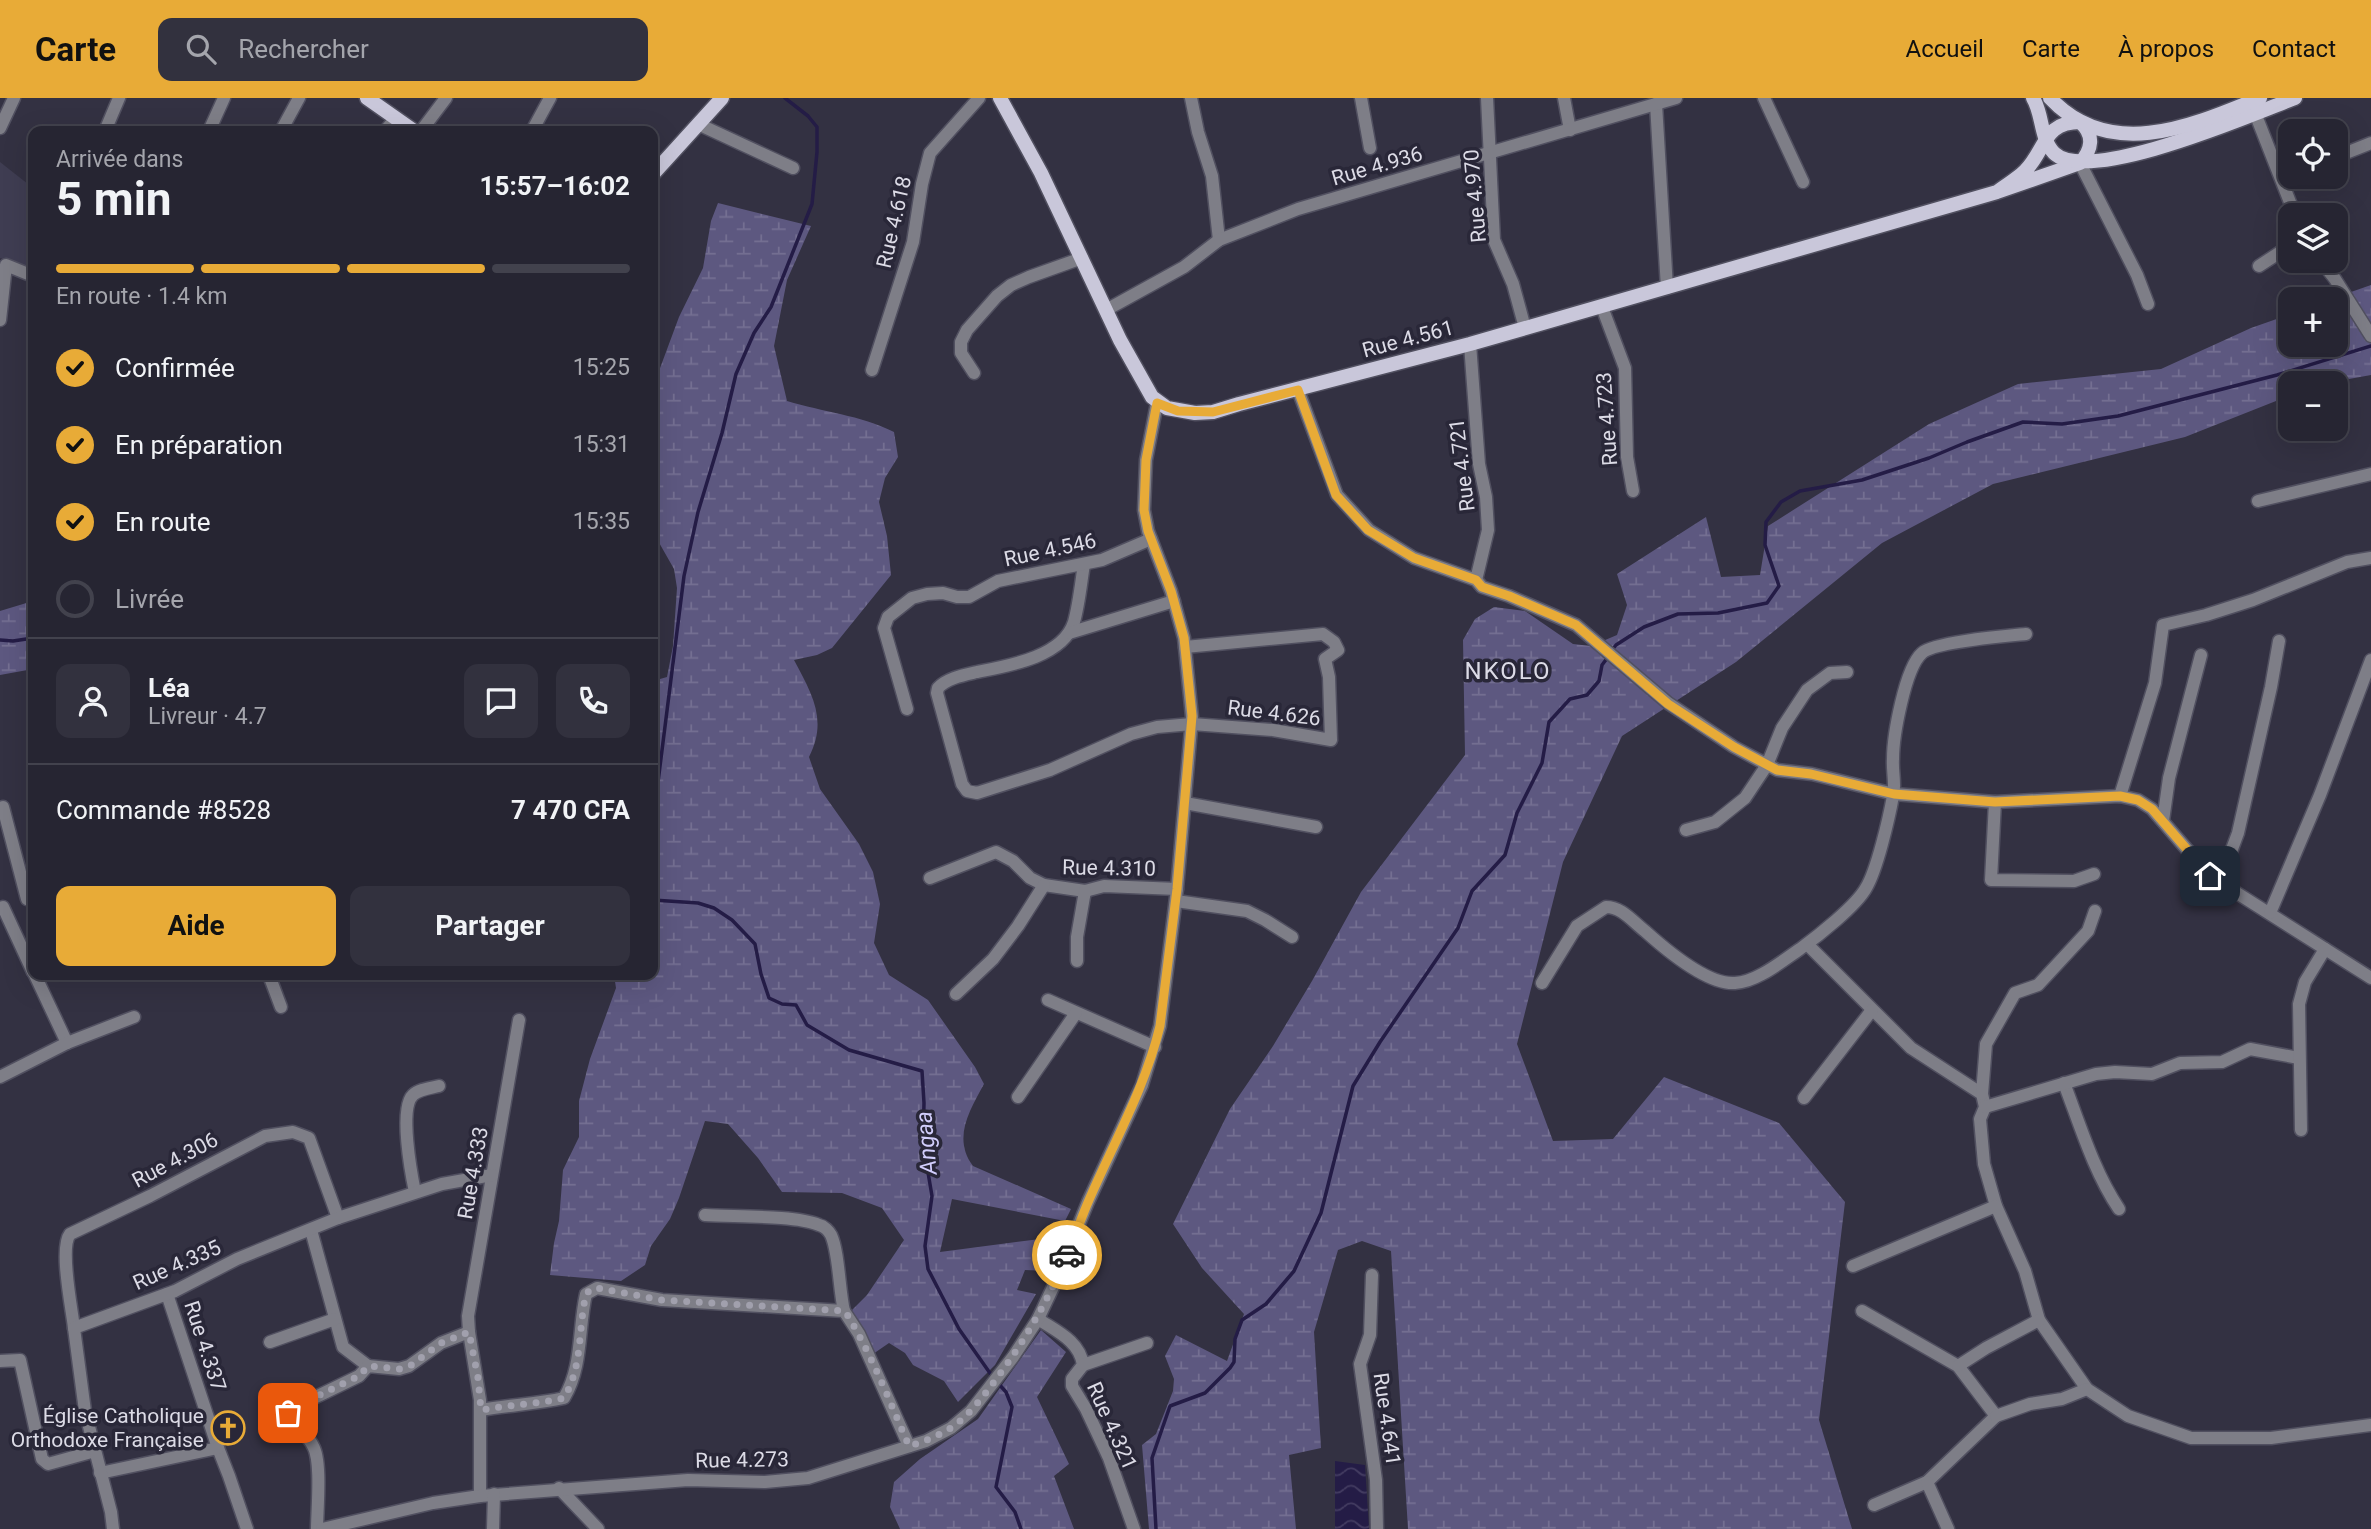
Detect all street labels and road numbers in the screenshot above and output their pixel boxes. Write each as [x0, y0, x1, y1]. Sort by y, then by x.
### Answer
street label: Rue 4.936 [1329, 142, 1425, 190]
street label: Rue 4.970 [1459, 148, 1491, 244]
street label: Rue 4.618 [872, 174, 916, 270]
street label: Rue 4.561 [1360, 315, 1456, 363]
street label: Rue 4.723 [1592, 371, 1622, 467]
street label: Rue 4.721 [1444, 417, 1480, 513]
street label: Rue 4.546 [1002, 529, 1098, 571]
street label: Rue 4.626 [1226, 695, 1322, 731]
street label: Rue 4.310 [1062, 855, 1156, 881]
street label: Rue 4.333 [453, 1125, 493, 1221]
street label: Rue 4.306 [128, 1127, 222, 1193]
street label: Rue 4.335 [129, 1235, 225, 1295]
street label: Rue 4.337 [179, 1298, 231, 1394]
street label: Rue 4.641 [1369, 1371, 1405, 1467]
street label: Rue 4.321 [1082, 1378, 1142, 1474]
street label: Rue 4.273 [695, 1447, 789, 1473]

